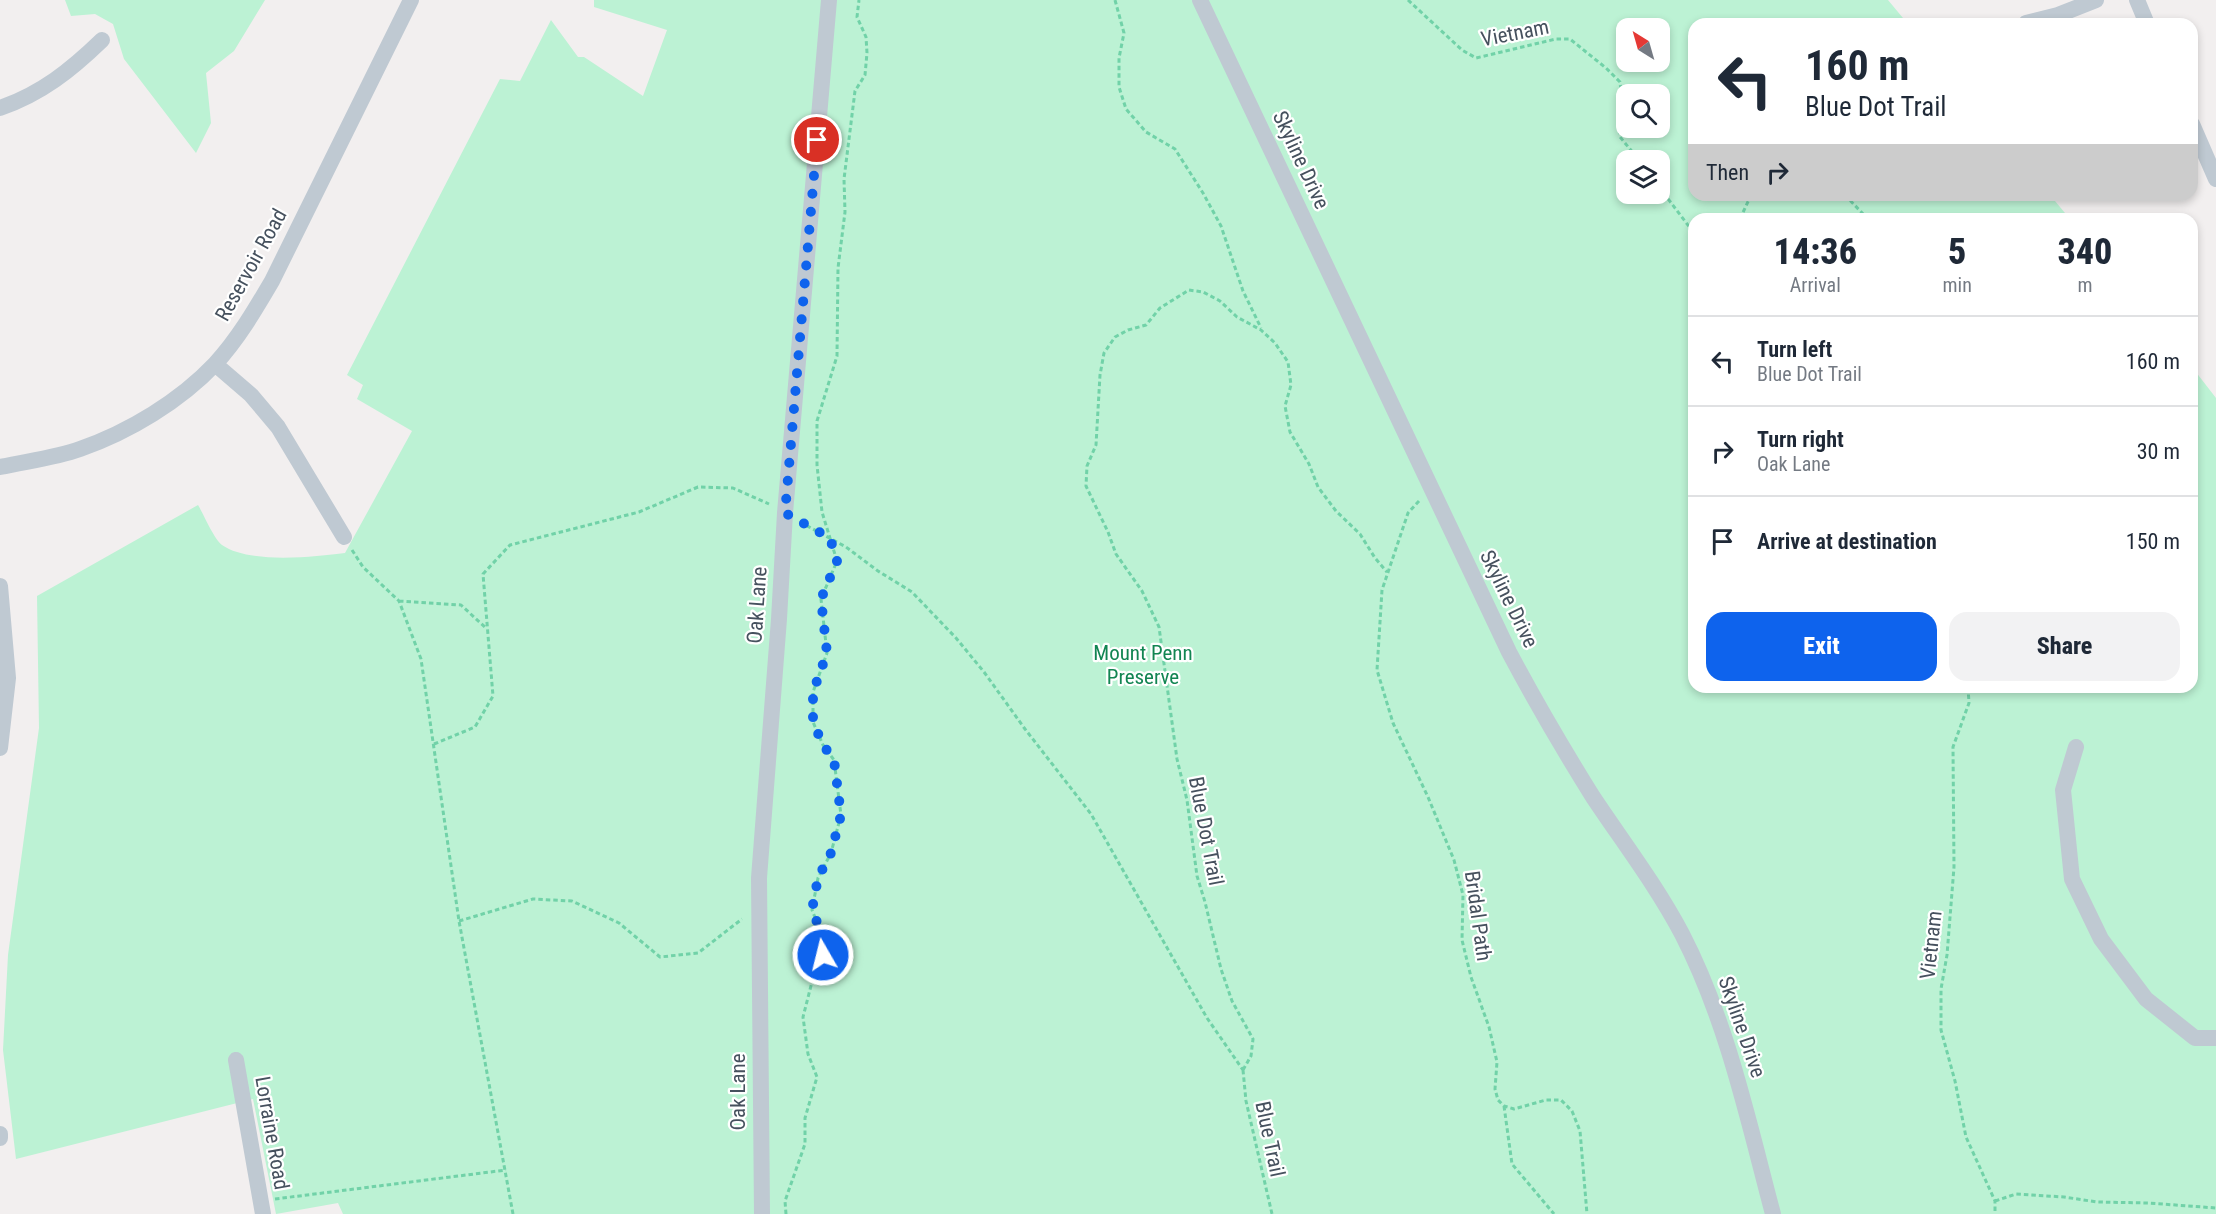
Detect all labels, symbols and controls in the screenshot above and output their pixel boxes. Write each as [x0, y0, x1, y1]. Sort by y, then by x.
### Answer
street label: Vietnam [1479, 15, 1551, 51]
north arrow [1616, 18, 1670, 72]
map controls [1616, 18, 1670, 204]
text: 160 m [1805, 41, 1910, 90]
icon: left [1706, 42, 1784, 120]
button: search [1616, 84, 1670, 138]
text: Blue Dot Trail [1805, 91, 1947, 123]
street label: Skyline Drive [1268, 107, 1334, 213]
pin [791, 114, 842, 165]
icon: arrive [800, 123, 833, 156]
button: layers [1616, 150, 1670, 204]
icon: right [1761, 156, 1794, 189]
text: Then [1706, 160, 1749, 185]
street label: Reservoir Road [210, 205, 292, 325]
text: 14:36 [1774, 231, 1857, 273]
text: 5 [1948, 231, 1966, 273]
text: 340 [2057, 231, 2112, 273]
text: Arrival [1790, 273, 1841, 297]
text: min [1943, 273, 1972, 297]
text: m [2077, 273, 2092, 297]
text: Turn left [1757, 337, 1832, 362]
icon: left [1706, 345, 1739, 378]
text: 160 m [2126, 349, 2180, 374]
text: Blue Dot Trail [1757, 362, 1862, 386]
text: Turn right [1757, 427, 1844, 452]
icon: right [1706, 435, 1739, 468]
text: 30 m [2137, 439, 2180, 464]
text: Oak Lane [1757, 452, 1830, 476]
icon: arrive [1706, 525, 1739, 558]
text: Arrive at destination [1757, 529, 1937, 554]
text: 150 m [2126, 529, 2180, 554]
street label: Skyline Drive [1475, 546, 1543, 652]
street label: Oak Lane [742, 566, 772, 644]
button: Exit [1706, 612, 1937, 681]
button: Share [1949, 612, 2180, 681]
park label: Mount Penn Preserve [1093, 641, 1193, 689]
street label: Blue Dot Trail [1184, 775, 1228, 887]
street label: Bridal Path [1460, 869, 1496, 963]
street label: Vietnam [1915, 910, 1947, 980]
position arrow [791, 923, 855, 987]
street label: Skyline Drive [1713, 973, 1771, 1081]
street label: Oak Lane [726, 1053, 750, 1131]
street label: Lorraine Road [250, 1074, 294, 1192]
street label: Blue Trail [1250, 1099, 1290, 1179]

